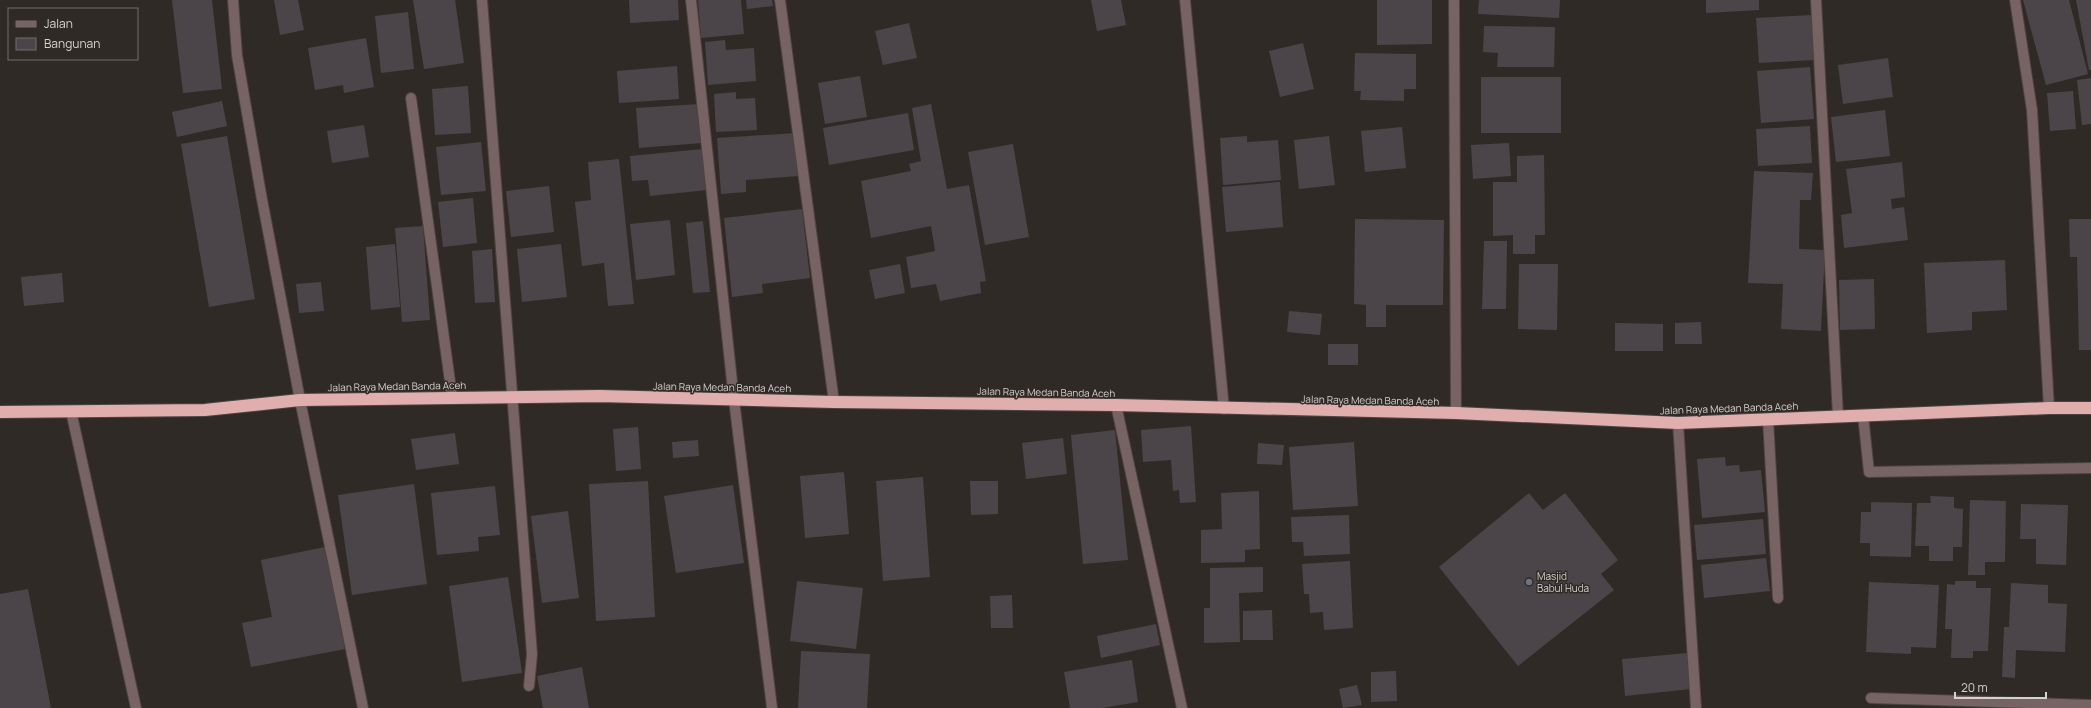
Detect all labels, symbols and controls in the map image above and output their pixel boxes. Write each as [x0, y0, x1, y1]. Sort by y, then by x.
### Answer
legend [8, 8, 138, 60]
text: Jalan [44, 15, 73, 32]
text: Bangunan [44, 35, 100, 52]
street label: Jalan Raya Medan Banda Aceh [328, 378, 466, 394]
street label: Jalan Raya Medan Banda Aceh [653, 379, 791, 395]
street label: Jalan Raya Medan Banda Aceh [977, 384, 1115, 400]
street label: Jalan Raya Medan Banda Aceh [1301, 392, 1439, 408]
street label: Jalan Raya Medan Banda Aceh [1660, 399, 1798, 417]
place label: Masjid Babul Huda [1537, 569, 1589, 595]
marker: Masjid Babul Huda [1524, 577, 1534, 587]
scale bar [1955, 674, 2046, 700]
text: 20 m [1961, 679, 1988, 696]

